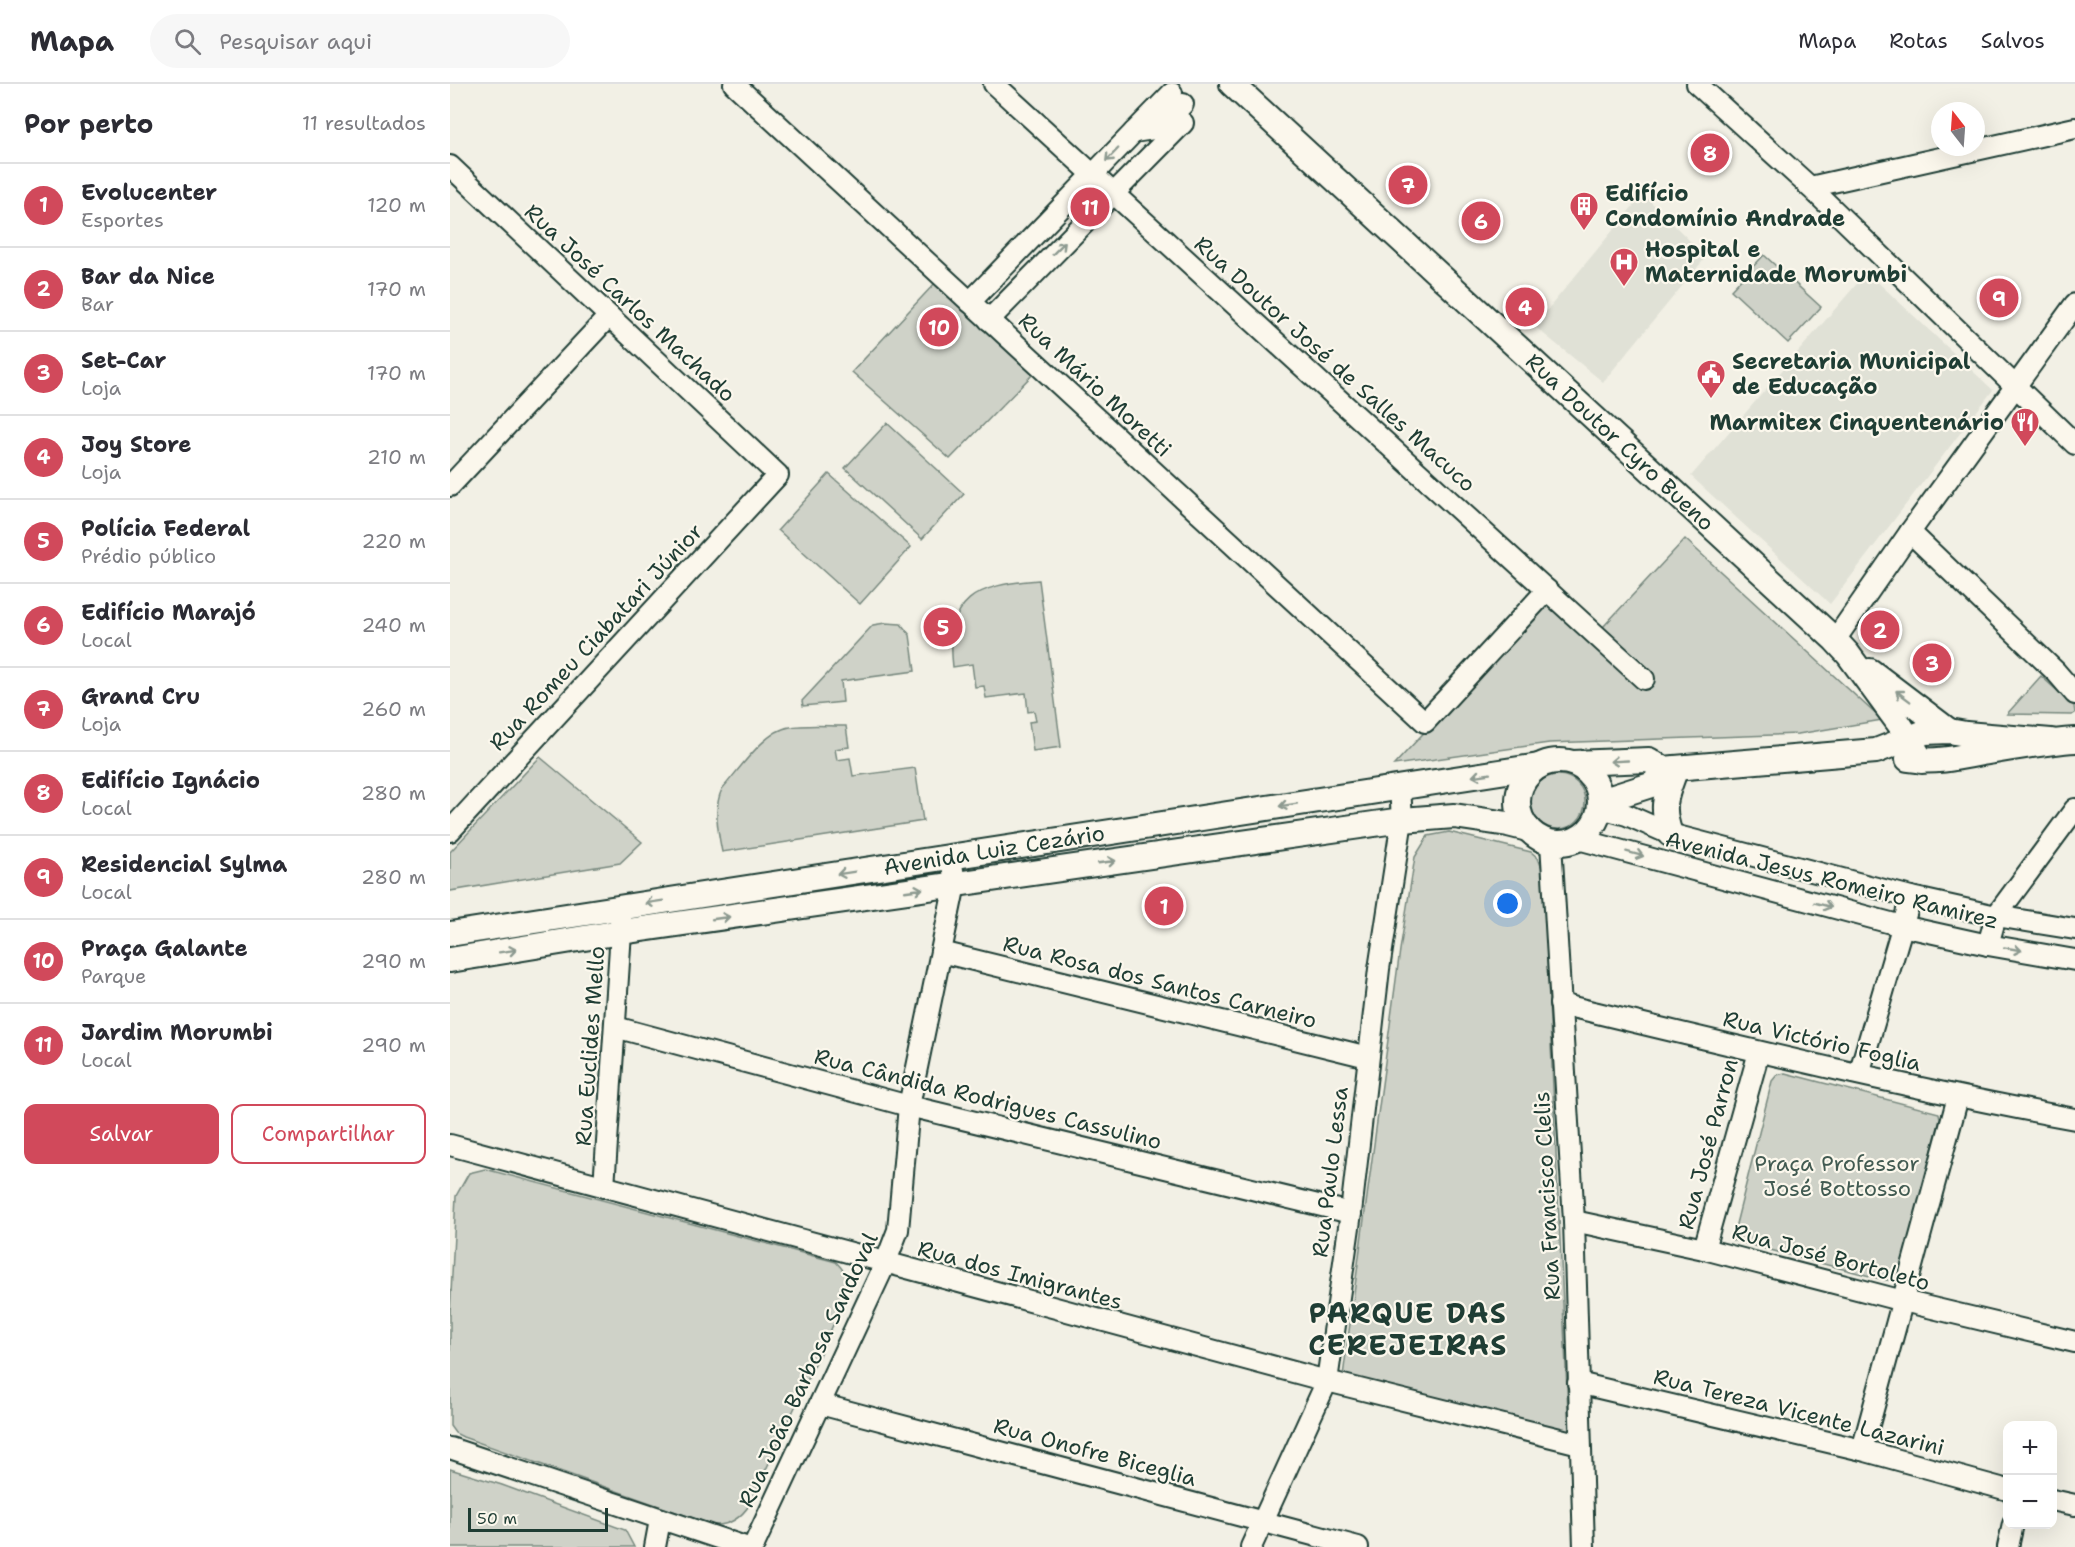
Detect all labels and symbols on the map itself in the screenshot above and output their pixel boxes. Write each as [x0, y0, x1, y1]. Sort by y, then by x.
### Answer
north arrow [1931, 102, 1985, 156]
pin: 8 [1690, 130, 1730, 176]
one-way arrow [1105, 148, 1119, 163]
pin: 7 [1388, 162, 1428, 208]
place label: Edifício Condomínio Andrade [1605, 179, 1845, 233]
pin: 11 [1070, 184, 1110, 230]
building icon: Edifício Condomínio Andrade [1568, 190, 1600, 232]
street label: Rua José Carlos Machado [518, 197, 742, 409]
pin: 6 [1462, 198, 1500, 244]
street label: Rua Doutor José de Salles Macuco [1188, 230, 1482, 498]
place label: Hospital e Maternidade Morumbi [1645, 235, 1907, 289]
one-way arrow [1052, 241, 1067, 256]
hospital icon: Hospital e Maternidade Morumbi [1608, 246, 1640, 288]
pin: 9 [1980, 276, 2018, 320]
pin: 4 [1506, 284, 1544, 330]
pin: 10 [920, 304, 958, 350]
street label: Rua Mário Moretti [1012, 306, 1178, 464]
street label: Rua Doutor Cyro Bueno [1519, 347, 1721, 537]
place label: Secretaria Municipal de Educação [1732, 347, 1971, 401]
public building icon: Secretaria Municipal de Educação [1695, 358, 1727, 400]
restaurant icon: Marmitex Cinquentenário [2009, 406, 2041, 448]
place label: Marmitex Cinquentenário [1709, 408, 2004, 437]
street label: Rua Romeu Ciabatari Júnior [483, 517, 709, 757]
pin: 5 [924, 604, 962, 650]
pin: 2 [1860, 608, 1900, 652]
pin: 3 [1912, 640, 1952, 686]
one-way arrow [1895, 689, 1911, 702]
one-way arrow [1610, 756, 1630, 767]
one-way arrow [1471, 769, 1491, 780]
one-way arrow [1279, 799, 1298, 810]
street label: Avenida Luiz Cezário [881, 818, 1107, 882]
street label: Avenida Jesus Romeiro Ramirez [1662, 825, 2002, 935]
one-way arrow [1625, 849, 1644, 861]
one-way arrow [1097, 857, 1117, 868]
one-way arrow [837, 867, 857, 878]
pin: 1 [1144, 884, 1184, 928]
one-way arrow [904, 885, 924, 896]
your location [1493, 889, 1522, 918]
one-way arrow [644, 897, 664, 908]
one-way arrow [1813, 899, 1832, 911]
one-way arrow [711, 913, 731, 924]
street label: Rua Rosa dos Santos Carneiro [1000, 929, 1320, 1035]
one-way arrow [2002, 944, 2022, 955]
one-way arrow [497, 945, 517, 956]
street label: Rua Euclides Mello [569, 945, 611, 1147]
street label: Rua Victório Foglia [1720, 1004, 1924, 1078]
street label: Rua Cândida Rodrigues Cassulino [811, 1042, 1165, 1156]
street label: Rua José Parron [1671, 1055, 1745, 1233]
street label: Rua Paulo Lessa [1305, 1085, 1355, 1259]
street label: Rua Francisco Clelis [1527, 1091, 1567, 1301]
park label: Praça Professor José Bottosso [1754, 1149, 1920, 1203]
street label: Rua José Bortoleto [1729, 1217, 1933, 1297]
street label: Rua João Barbosa Sandoval [731, 1228, 885, 1512]
street label: Rua dos Imigrantes [914, 1234, 1126, 1316]
district label: PARQUE DAS CEREJEIRAS [1308, 1294, 1508, 1364]
street label: Rua Tereza Vicente Lazarini [1651, 1362, 1947, 1462]
street label: Rua Onofre Biceglia [990, 1411, 1200, 1493]
scale bar [468, 1505, 608, 1532]

